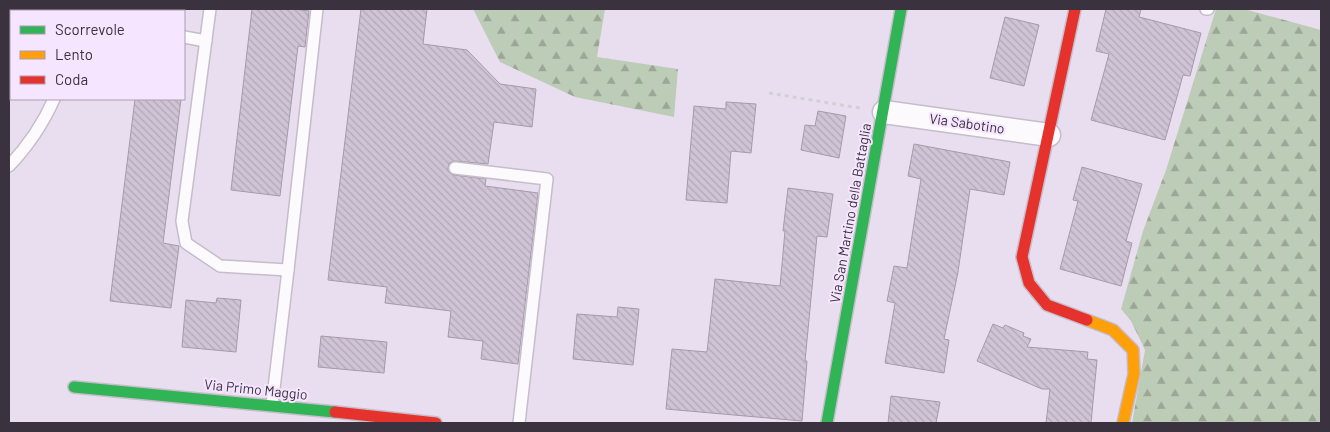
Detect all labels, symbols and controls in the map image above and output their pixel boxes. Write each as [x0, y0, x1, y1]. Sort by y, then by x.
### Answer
legend [10, 10, 185, 100]
text: Scorrevole [55, 20, 125, 38]
text: Lento [55, 45, 93, 63]
text: Coda [55, 70, 88, 88]
street label: Via Sabotino [928, 109, 1006, 137]
street label: Via San Martino della Battaglia [826, 122, 874, 304]
street label: Via Primo Maggio [203, 375, 309, 403]

